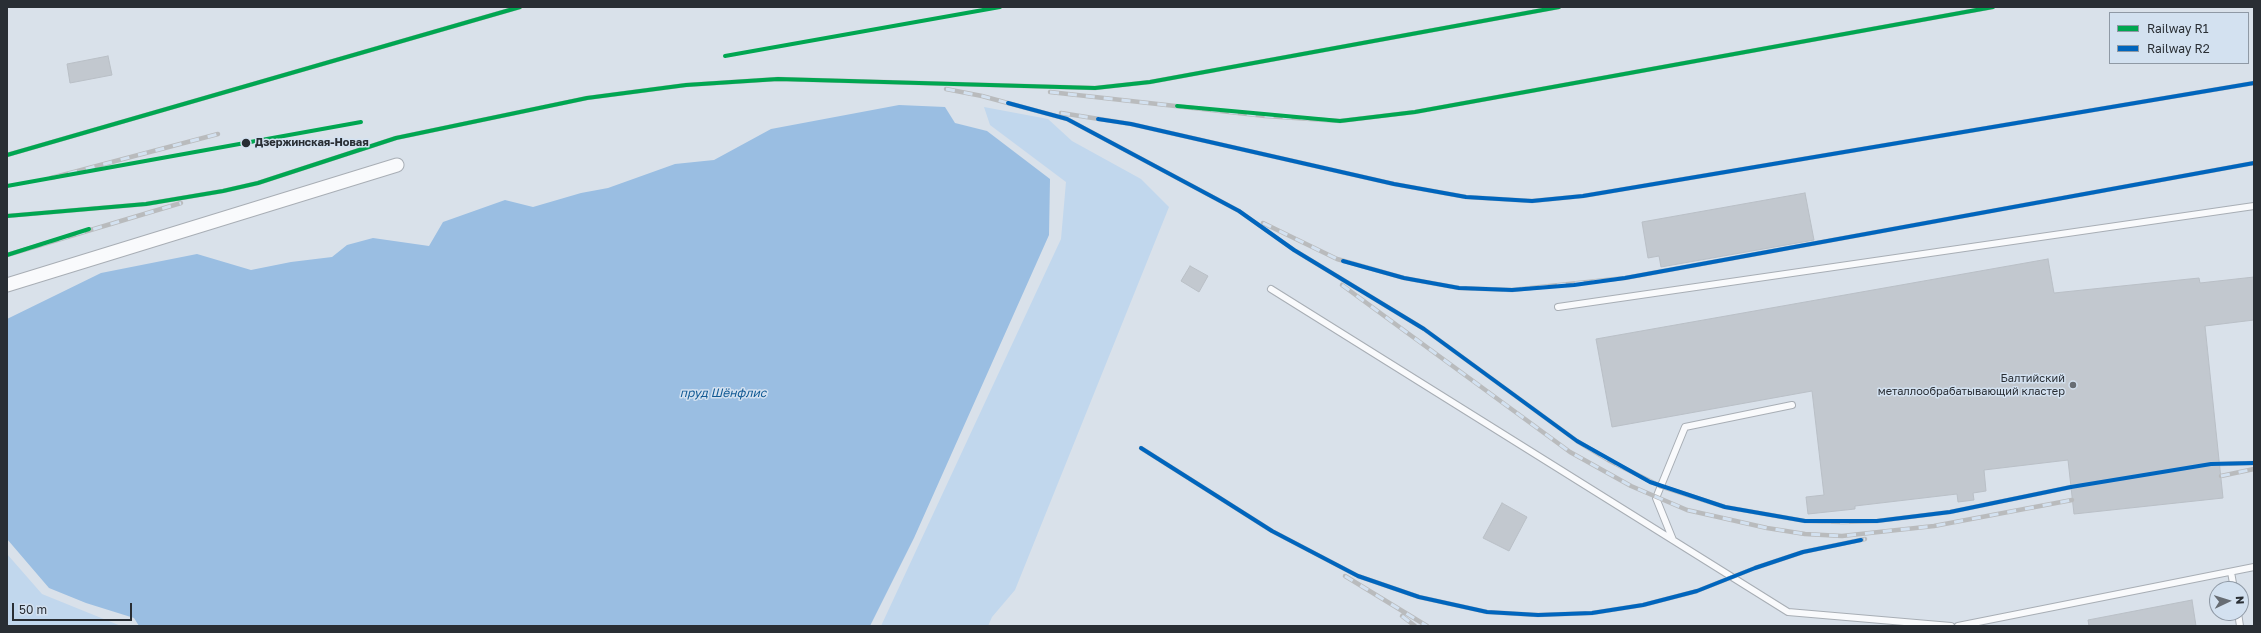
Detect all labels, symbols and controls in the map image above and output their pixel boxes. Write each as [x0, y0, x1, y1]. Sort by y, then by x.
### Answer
legend [2109, 12, 2249, 64]
text: Railway R1 [2147, 21, 2208, 36]
text: Railway R2 [2147, 41, 2210, 56]
place label: Дзержинская-Новая [255, 136, 369, 150]
marker: Дзержинская-Новая [240, 137, 252, 149]
place label: Балтийский металлообрабатывающий кластер [1878, 372, 2065, 398]
marker: Балтийский металлообрабатывающий кластер [2068, 380, 2078, 390]
water label: пруд Шёнфлис [680, 386, 766, 400]
north arrow [2209, 581, 2249, 621]
scale bar [14, 595, 134, 621]
text: N [2234, 596, 2247, 605]
text: 50 m [19, 602, 47, 617]

